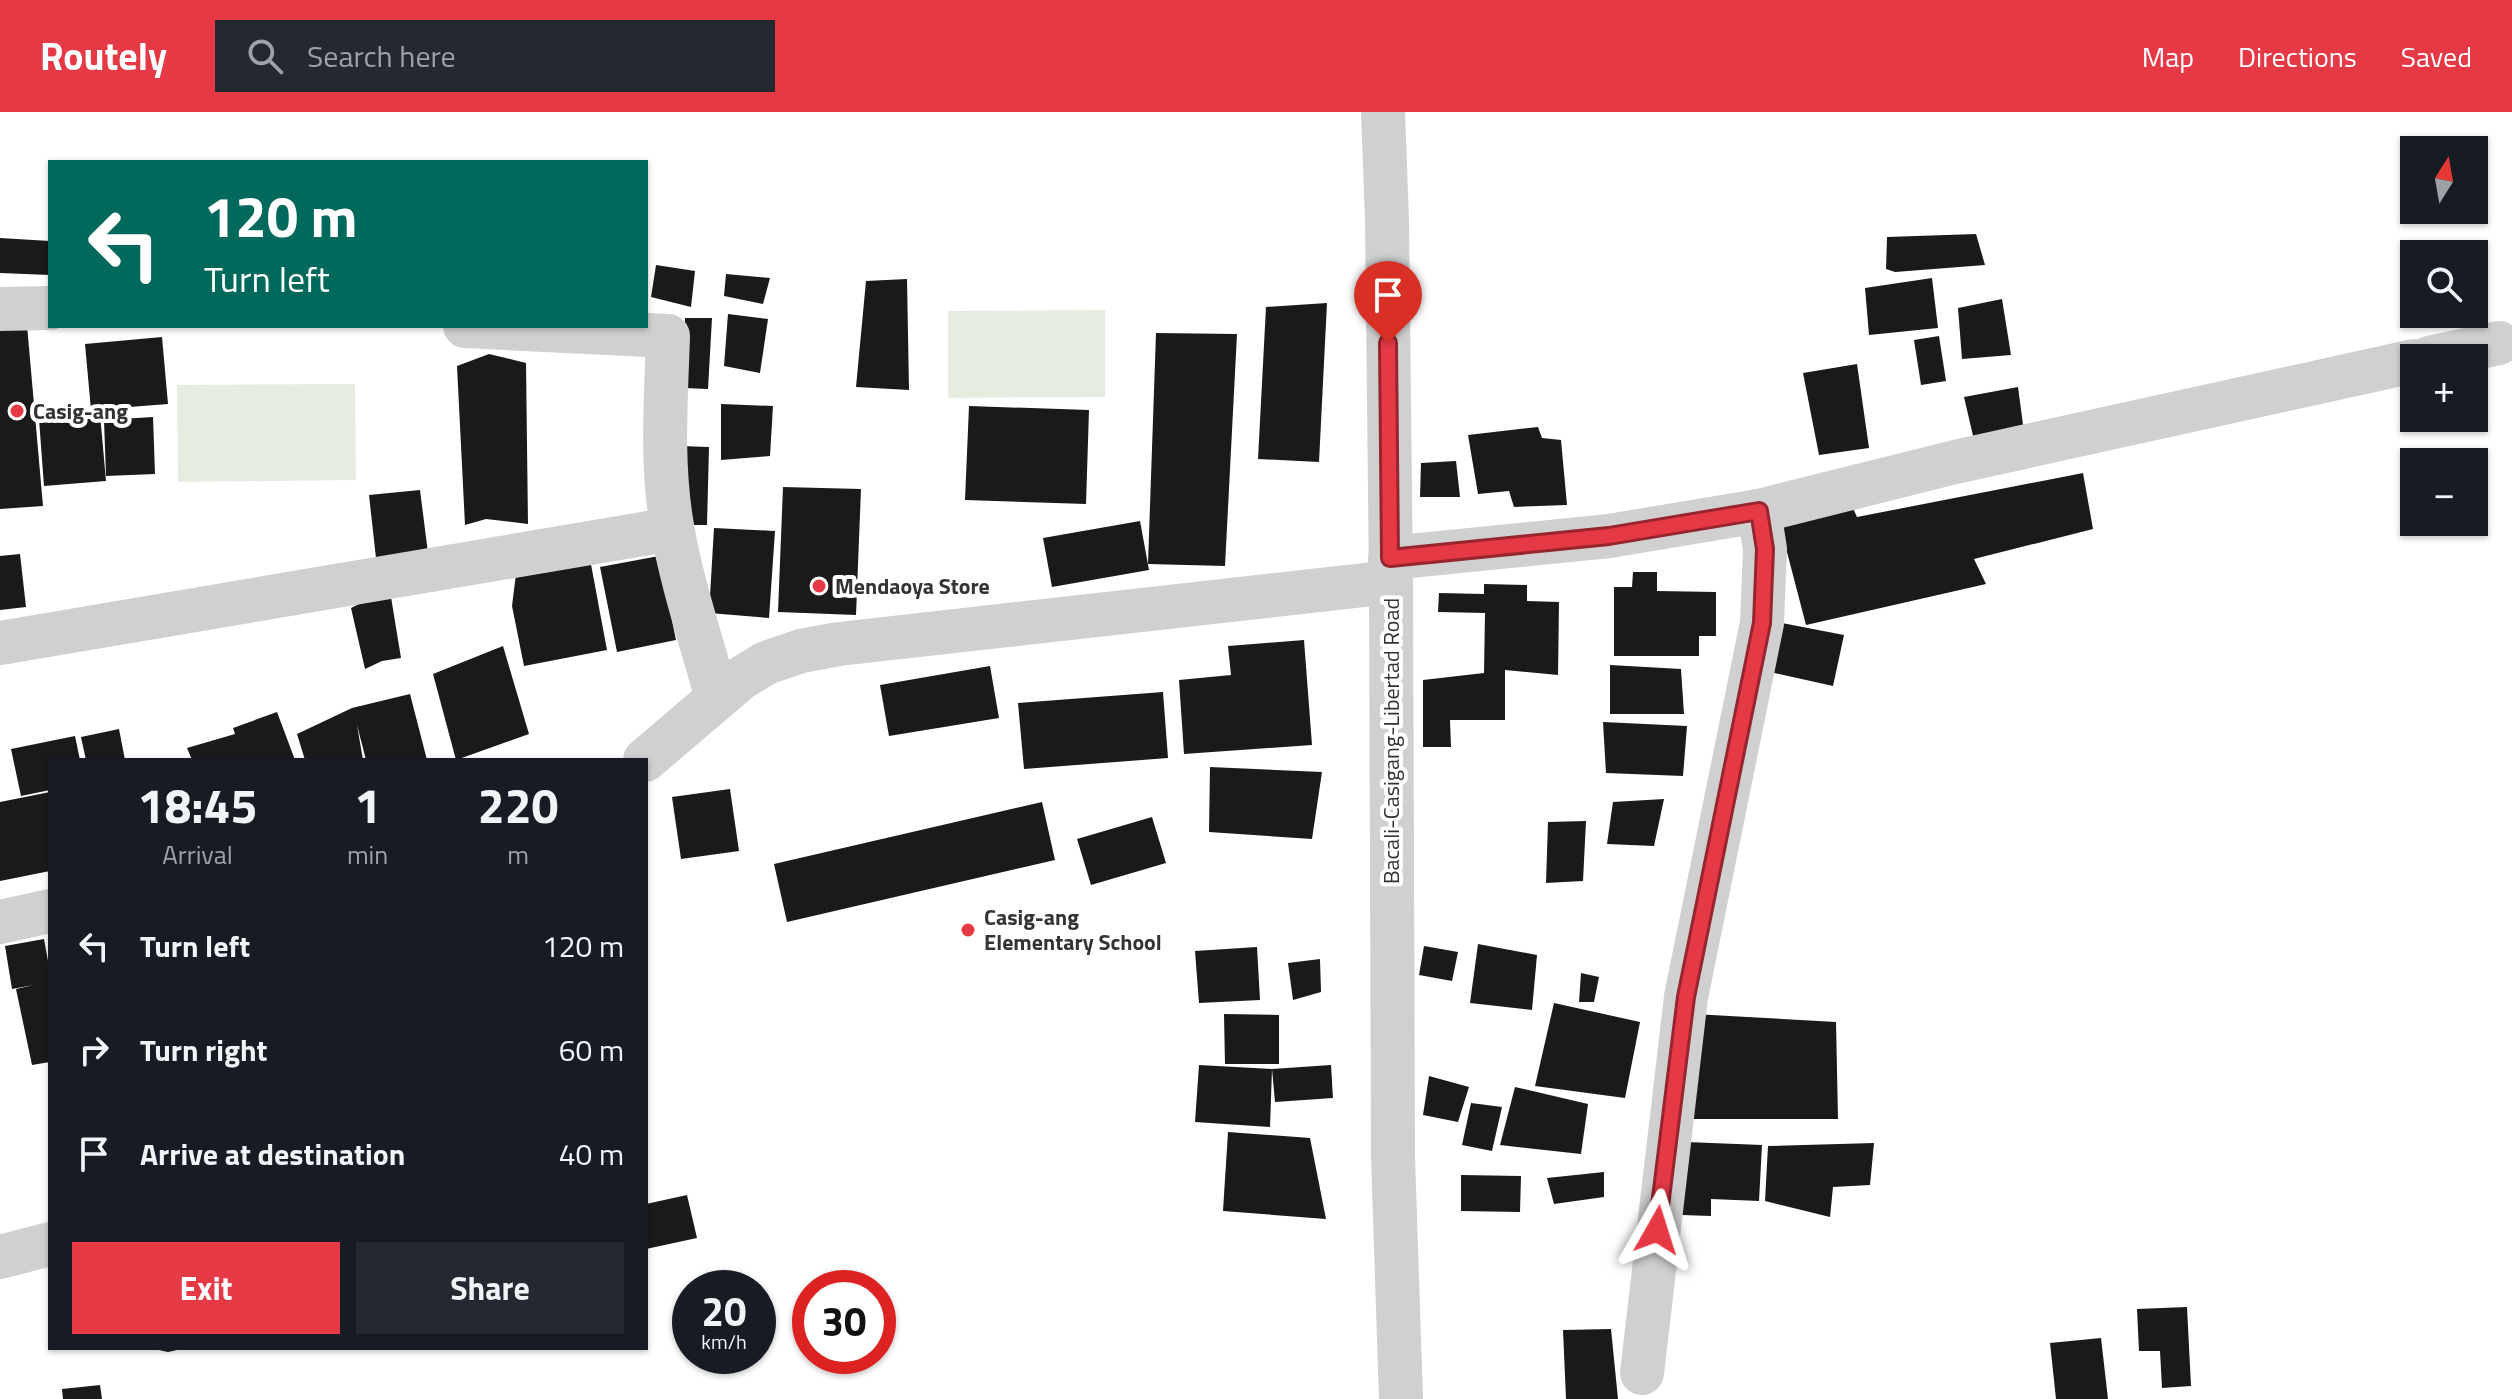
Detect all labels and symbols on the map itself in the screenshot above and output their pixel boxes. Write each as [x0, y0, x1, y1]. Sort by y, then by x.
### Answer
north arrow [2400, 136, 2488, 224]
pin [1354, 261, 1422, 343]
place label: Casig-ang [33, 394, 128, 428]
marker: Casig-ang [8, 402, 26, 420]
place label: Mendaoya Store [835, 569, 990, 603]
marker: Mendaoya Store [810, 577, 828, 595]
street label: Bacali-Casigang-Libertad Road [1374, 598, 1408, 884]
place label: Casig-ang Elementary School [984, 900, 1162, 959]
marker: Casig-ang Elementary School [959, 921, 977, 939]
position arrow [1615, 1188, 1699, 1272]
speed limit sign: 30 [792, 1270, 896, 1374]

